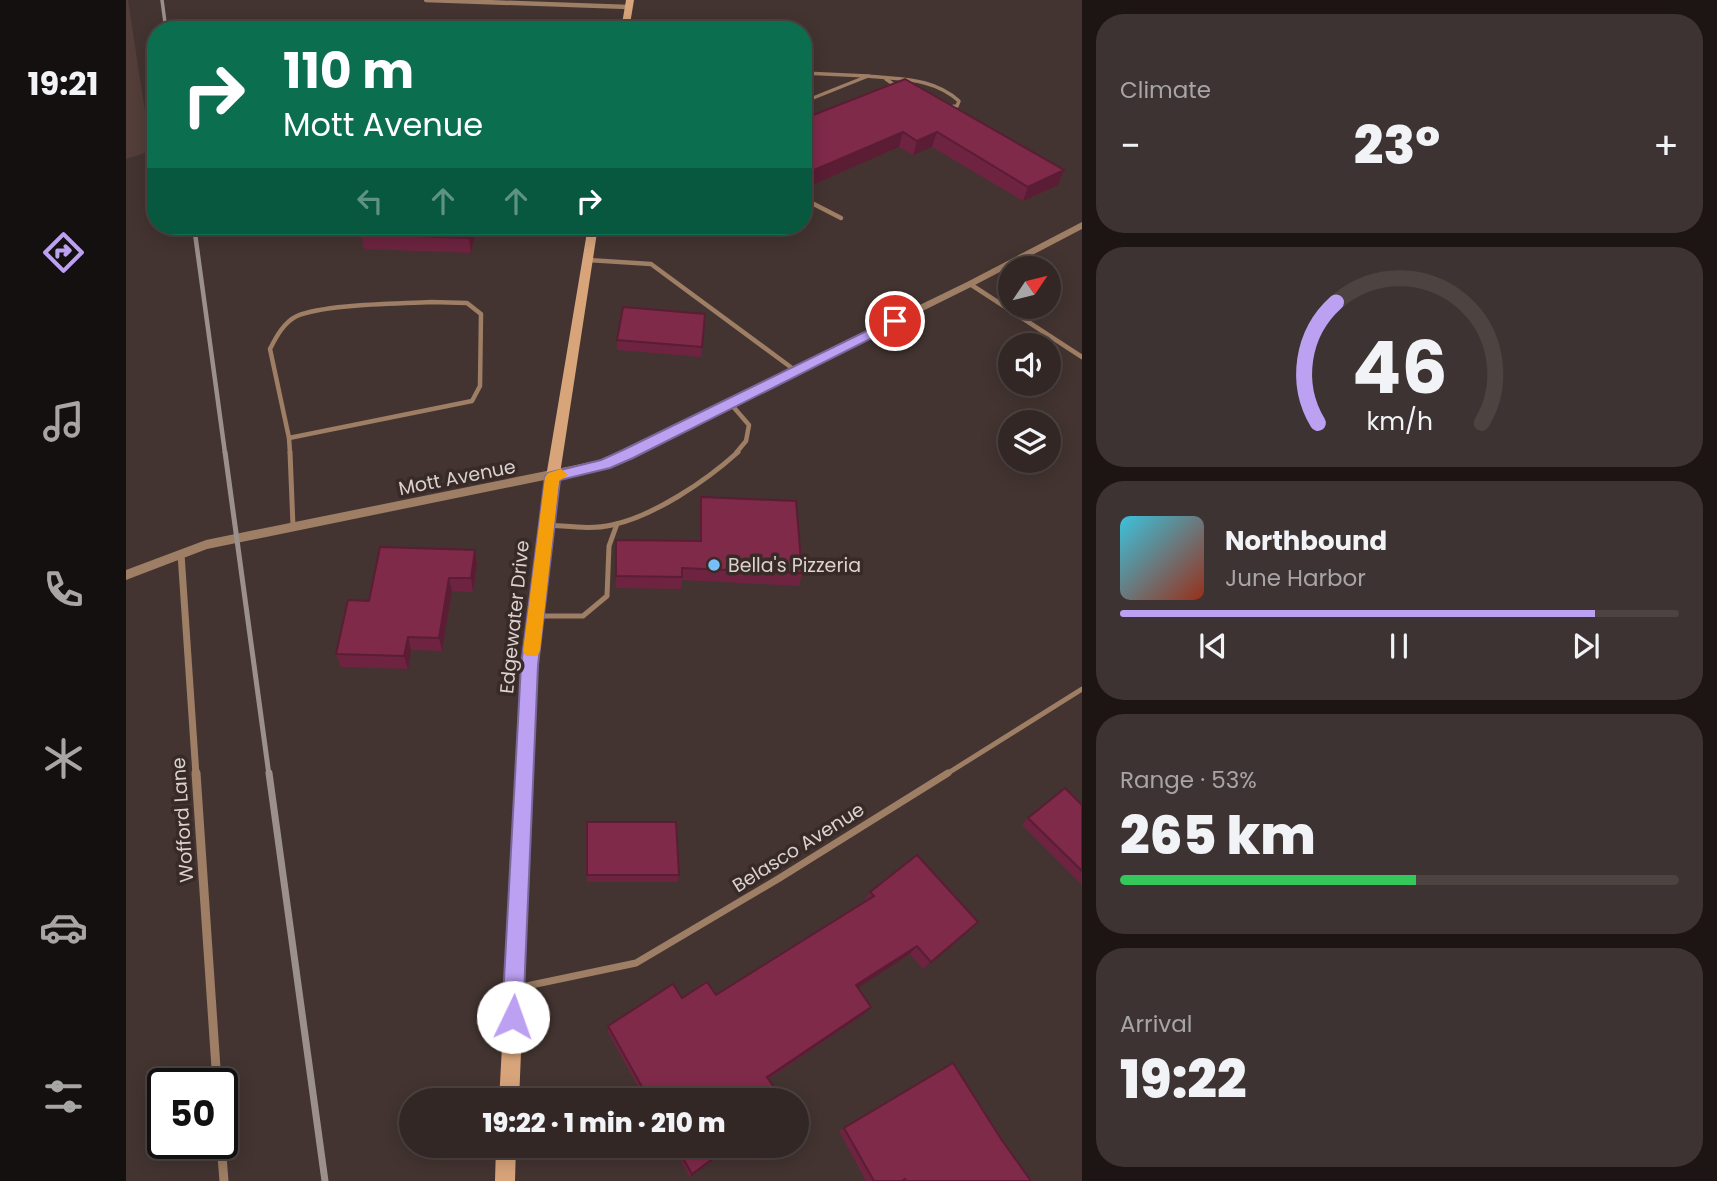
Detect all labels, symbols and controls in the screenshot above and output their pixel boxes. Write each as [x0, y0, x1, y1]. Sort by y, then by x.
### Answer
text: 110 m [283, 37, 414, 105]
icon: right [168, 49, 259, 140]
text: 19:21 [27, 61, 99, 106]
text: Climate [1120, 74, 1211, 106]
text: Mott Avenue [283, 102, 483, 147]
text: 23° [1354, 109, 1440, 182]
text: − [1120, 119, 1141, 172]
text: + [1653, 119, 1679, 172]
icon: left [351, 182, 389, 220]
icon: ahead [424, 182, 462, 220]
icon: ahead [497, 182, 535, 220]
icon: right [570, 182, 608, 220]
icon: directions [39, 228, 88, 277]
north arrow [998, 256, 1060, 318]
map controls [998, 256, 1061, 473]
pin [865, 291, 925, 351]
icon: arrive [876, 302, 914, 340]
text: 46 [1352, 318, 1447, 419]
button: sound [998, 333, 1061, 396]
icon: music [39, 397, 88, 446]
text: km/h [1366, 404, 1433, 439]
button: layers [998, 410, 1061, 473]
street label: Mott Avenue [396, 453, 518, 502]
text: Northbound [1225, 523, 1387, 559]
street label: Edgewater Drive [493, 539, 536, 695]
place label: Bella's Pizzeria [728, 552, 861, 579]
marker: Bella's Pizzeria [706, 557, 722, 573]
text: June Harbor [1225, 562, 1366, 594]
icon: phone [39, 565, 88, 614]
icon: previous [1194, 627, 1232, 665]
icon: pause [1380, 627, 1418, 665]
icon: next [1567, 627, 1605, 665]
icon: climate [39, 734, 88, 783]
street label: Wofford Lane [165, 756, 200, 883]
text: Range · 53% [1120, 764, 1257, 796]
street label: Belasco Avenue [727, 796, 869, 899]
text: 265 km [1120, 799, 1316, 872]
icon: car [39, 903, 88, 952]
position arrow [476, 980, 550, 1054]
text: Arrival [1120, 1008, 1192, 1040]
text: 19:22 [1120, 1043, 1247, 1116]
speed limit sign: 50 [147, 1068, 238, 1159]
icon: filters [39, 1072, 88, 1121]
text: 19:22 · 1 min · 210 m [482, 1105, 726, 1141]

